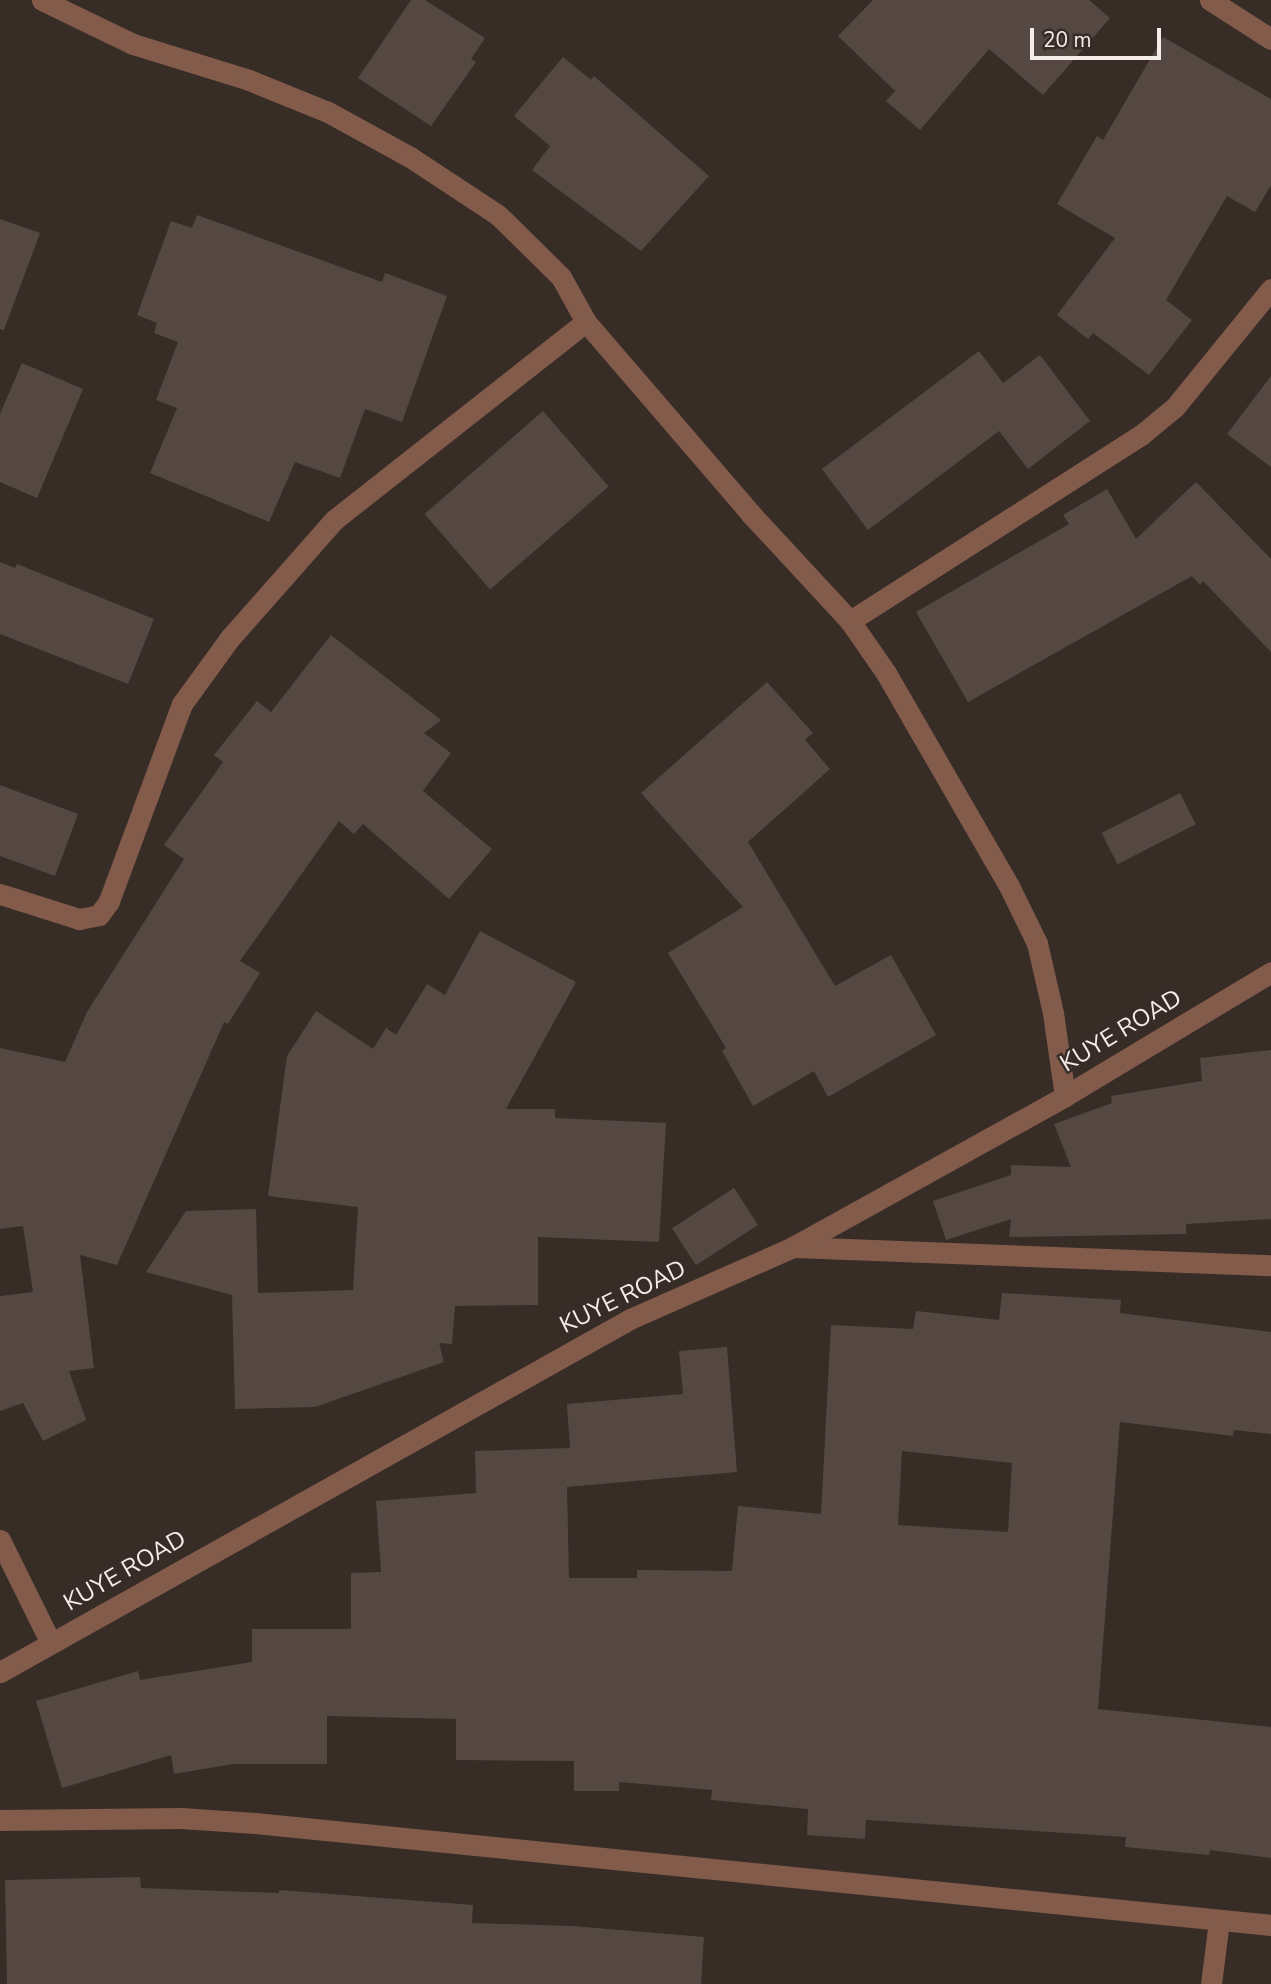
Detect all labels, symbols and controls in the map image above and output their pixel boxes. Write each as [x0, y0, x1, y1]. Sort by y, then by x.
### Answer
scale bar [1033, 14, 1164, 58]
text: 20 m [1043, 26, 1092, 54]
street label: KUYE ROAD [1055, 984, 1187, 1078]
street label: KUYE ROAD [555, 1254, 691, 1340]
street label: KUYE ROAD [59, 1524, 191, 1618]

